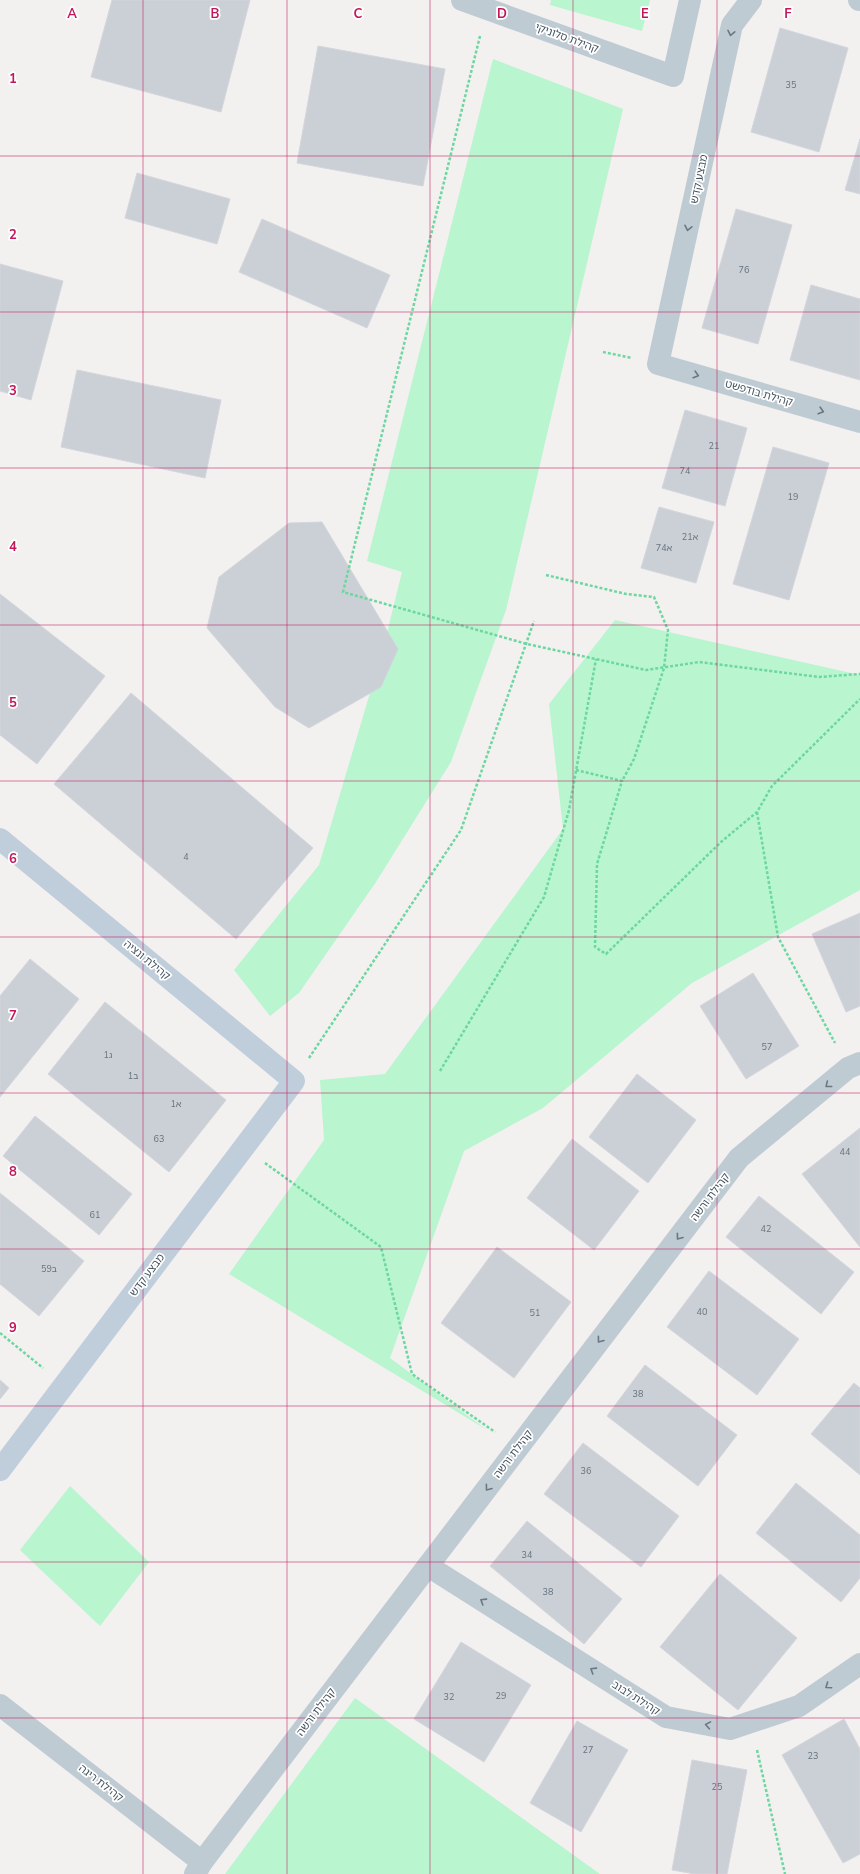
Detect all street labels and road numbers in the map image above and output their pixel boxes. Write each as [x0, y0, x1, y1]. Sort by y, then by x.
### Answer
street label: קהילת סלוניקי [533, 20, 601, 56]
street label: מבצע קדש [686, 153, 712, 205]
street label: קהילת בודפשט [723, 376, 795, 410]
street label: קהילת ונציה [120, 936, 174, 984]
street label: קהילת ורשה [687, 1170, 733, 1224]
street label: מבצע קדש [126, 1251, 168, 1299]
street label: קהילת ורשה [490, 1427, 536, 1481]
street label: קהילת לבוב [609, 1677, 663, 1719]
street label: קהילת ורשה [293, 1685, 339, 1739]
street label: קהילת ריגה [75, 1761, 127, 1805]

